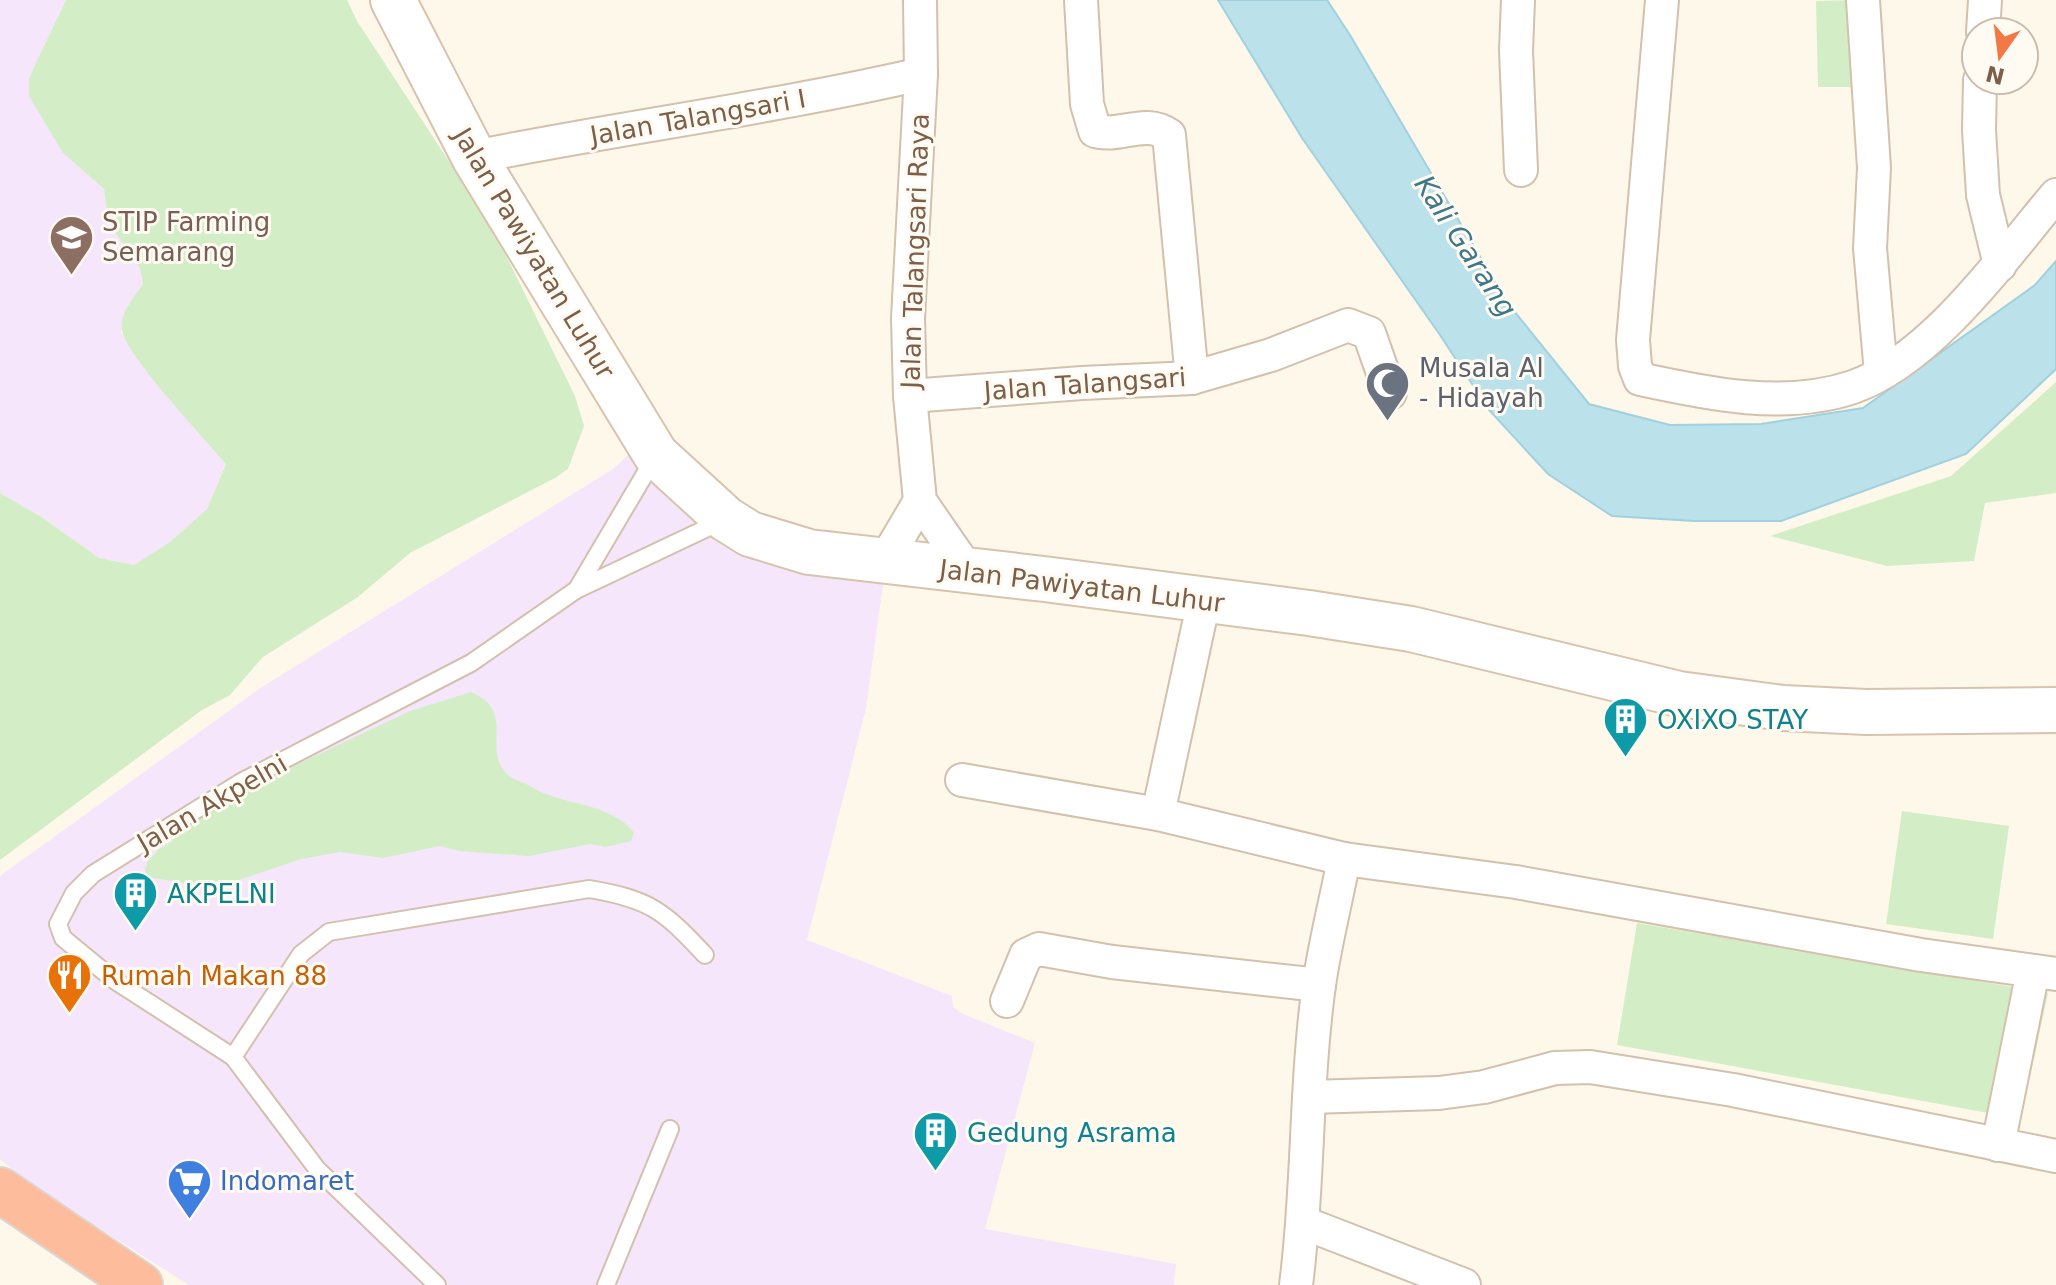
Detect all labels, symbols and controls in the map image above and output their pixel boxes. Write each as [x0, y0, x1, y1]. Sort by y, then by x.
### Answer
north arrow [1960, 16, 2040, 96]
text: N [1983, 61, 2007, 89]
street label: Jalan Talangsari I [586, 83, 808, 151]
street label: Jalan Talangsari Raya [895, 113, 935, 391]
street label: Jalan Pawiyatan Luhur [446, 121, 621, 384]
water label: Kali Garang [1408, 169, 1524, 323]
place label: STIP Farming Semarang [102, 207, 270, 267]
school or university icon: STIP Farming Semarang [47, 213, 95, 276]
place label: Musala Al - Hidayah [1419, 353, 1544, 413]
mosque icon: Musala Al - Hidayah [1364, 359, 1412, 422]
street label: Jalan Talangsari [981, 362, 1187, 406]
street label: Jalan Pawiyatan Luhur [936, 553, 1226, 618]
building icon: OXIXO STAY [1602, 696, 1650, 759]
place label: OXIXO STAY [1657, 705, 1808, 735]
street label: Jalan Akpelni [130, 748, 292, 859]
building icon: AKPELNI [112, 870, 160, 933]
place label: AKPELNI [167, 879, 276, 909]
restaurant icon: Rumah Makan 88 [46, 952, 94, 1015]
place label: Rumah Makan 88 [101, 961, 327, 991]
building icon: Gedung Asrama [912, 1109, 960, 1172]
place label: Gedung Asrama [967, 1118, 1177, 1148]
supermarket icon: Indomaret [165, 1157, 213, 1220]
place label: Indomaret [220, 1166, 354, 1196]

